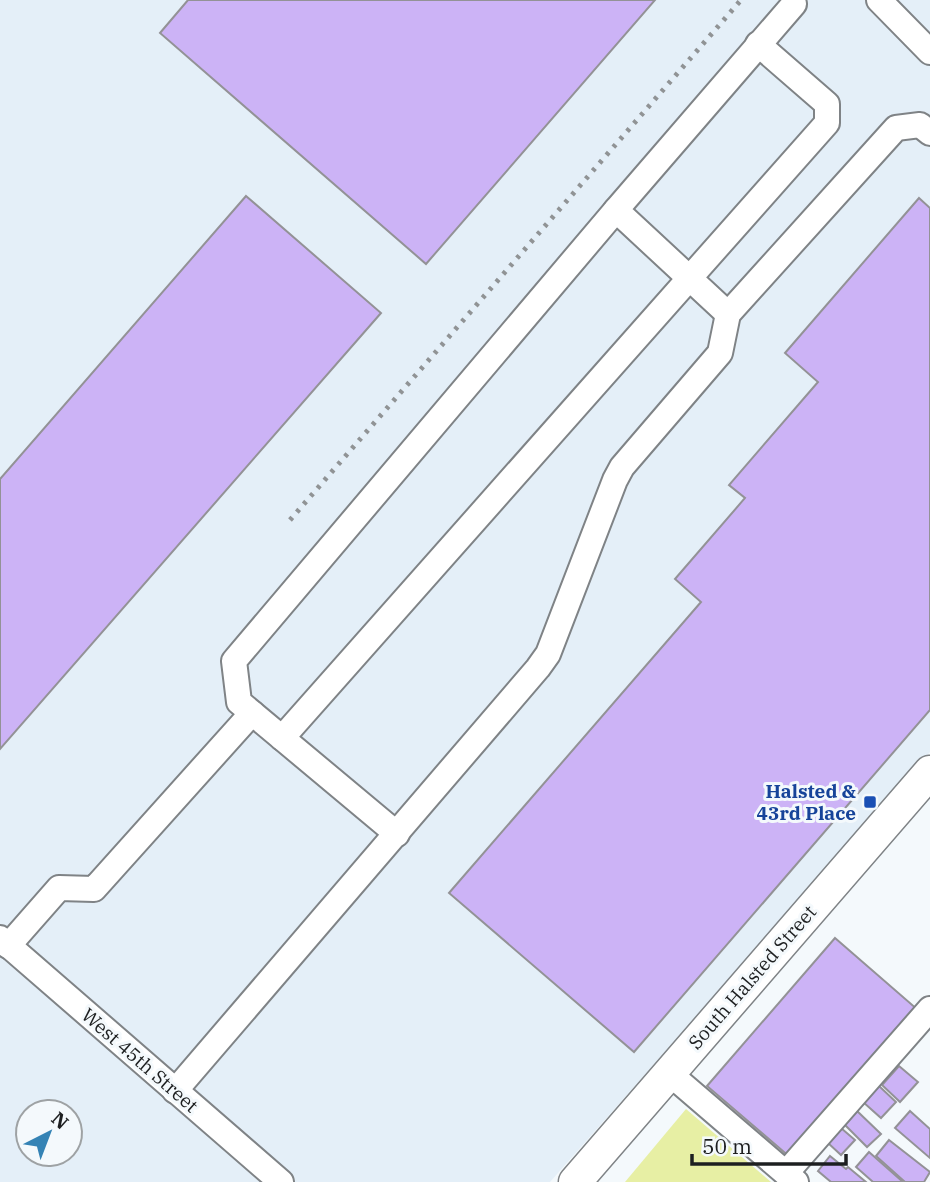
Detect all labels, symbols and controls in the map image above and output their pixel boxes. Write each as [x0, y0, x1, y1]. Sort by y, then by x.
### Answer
place label: Halsted & 43rd Place [757, 779, 856, 825]
marker: Halsted & 43rd Place [862, 794, 878, 810]
street label: South Halsted Street [683, 900, 821, 1054]
street label: West 45th Street [77, 1003, 204, 1118]
north arrow [14, 1098, 84, 1168]
text: N [47, 1106, 74, 1134]
scale bar [692, 1122, 846, 1166]
text: 50 m [702, 1132, 752, 1160]

